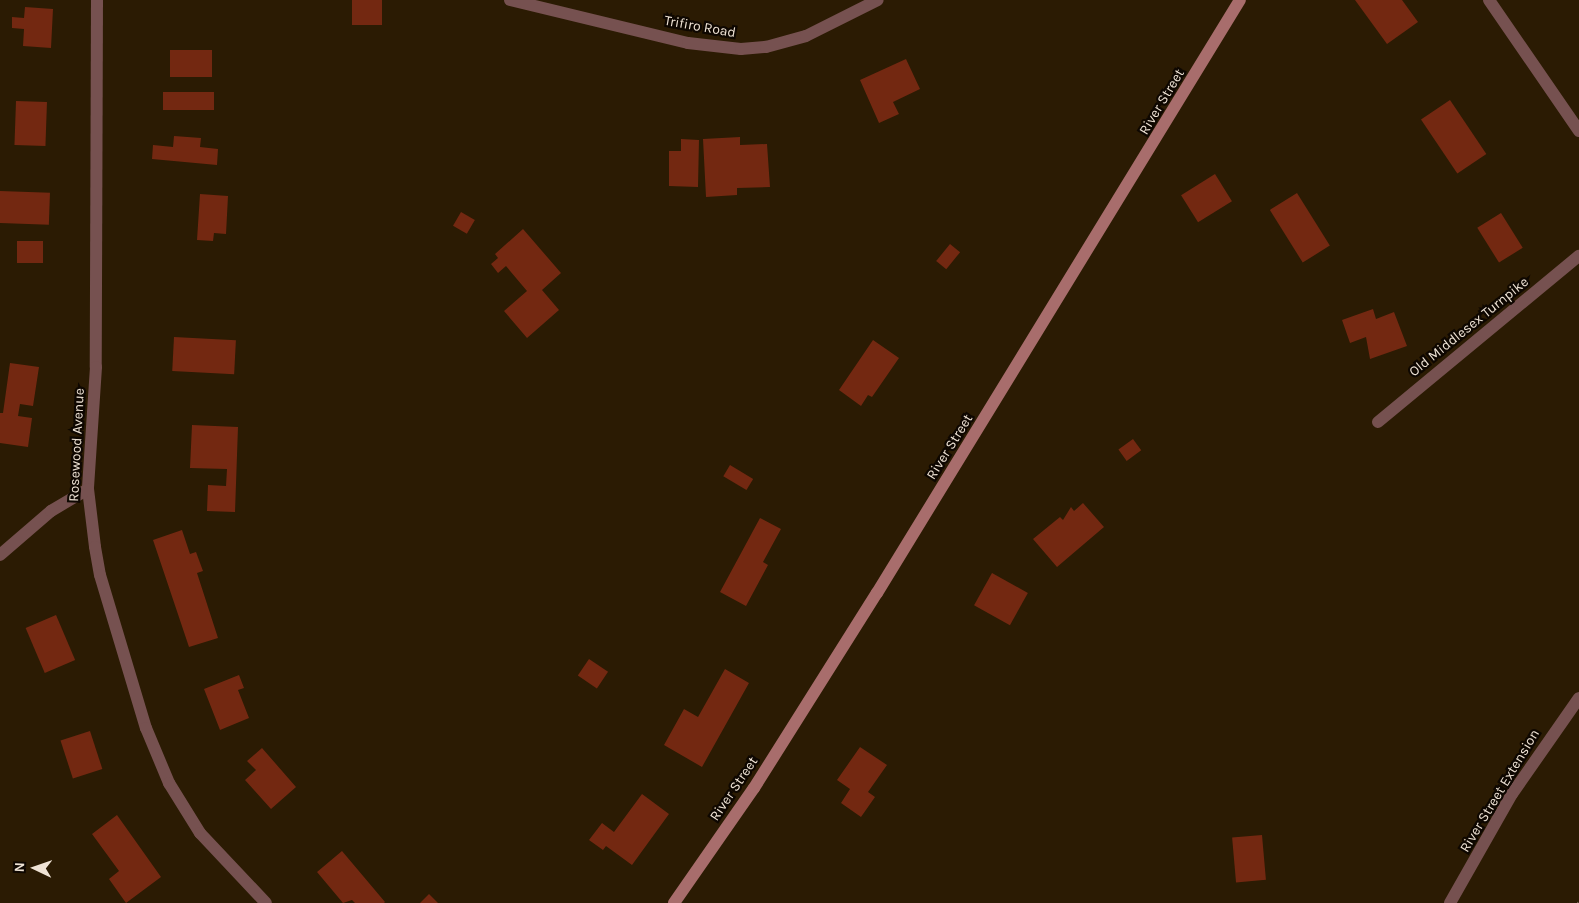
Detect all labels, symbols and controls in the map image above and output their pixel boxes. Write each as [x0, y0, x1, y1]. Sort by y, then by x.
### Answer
street label: Trifiro Road [663, 12, 737, 42]
street label: River Street [1136, 66, 1188, 138]
street label: Old Middlesex Turnpike [1406, 274, 1532, 380]
street label: Rosewood Avenue [66, 388, 88, 502]
street label: River Street [923, 411, 977, 483]
street label: River Street Extension [1457, 726, 1543, 856]
street label: River Street [706, 754, 762, 824]
north arrow [10, 843, 60, 893]
text: N [11, 862, 28, 873]

